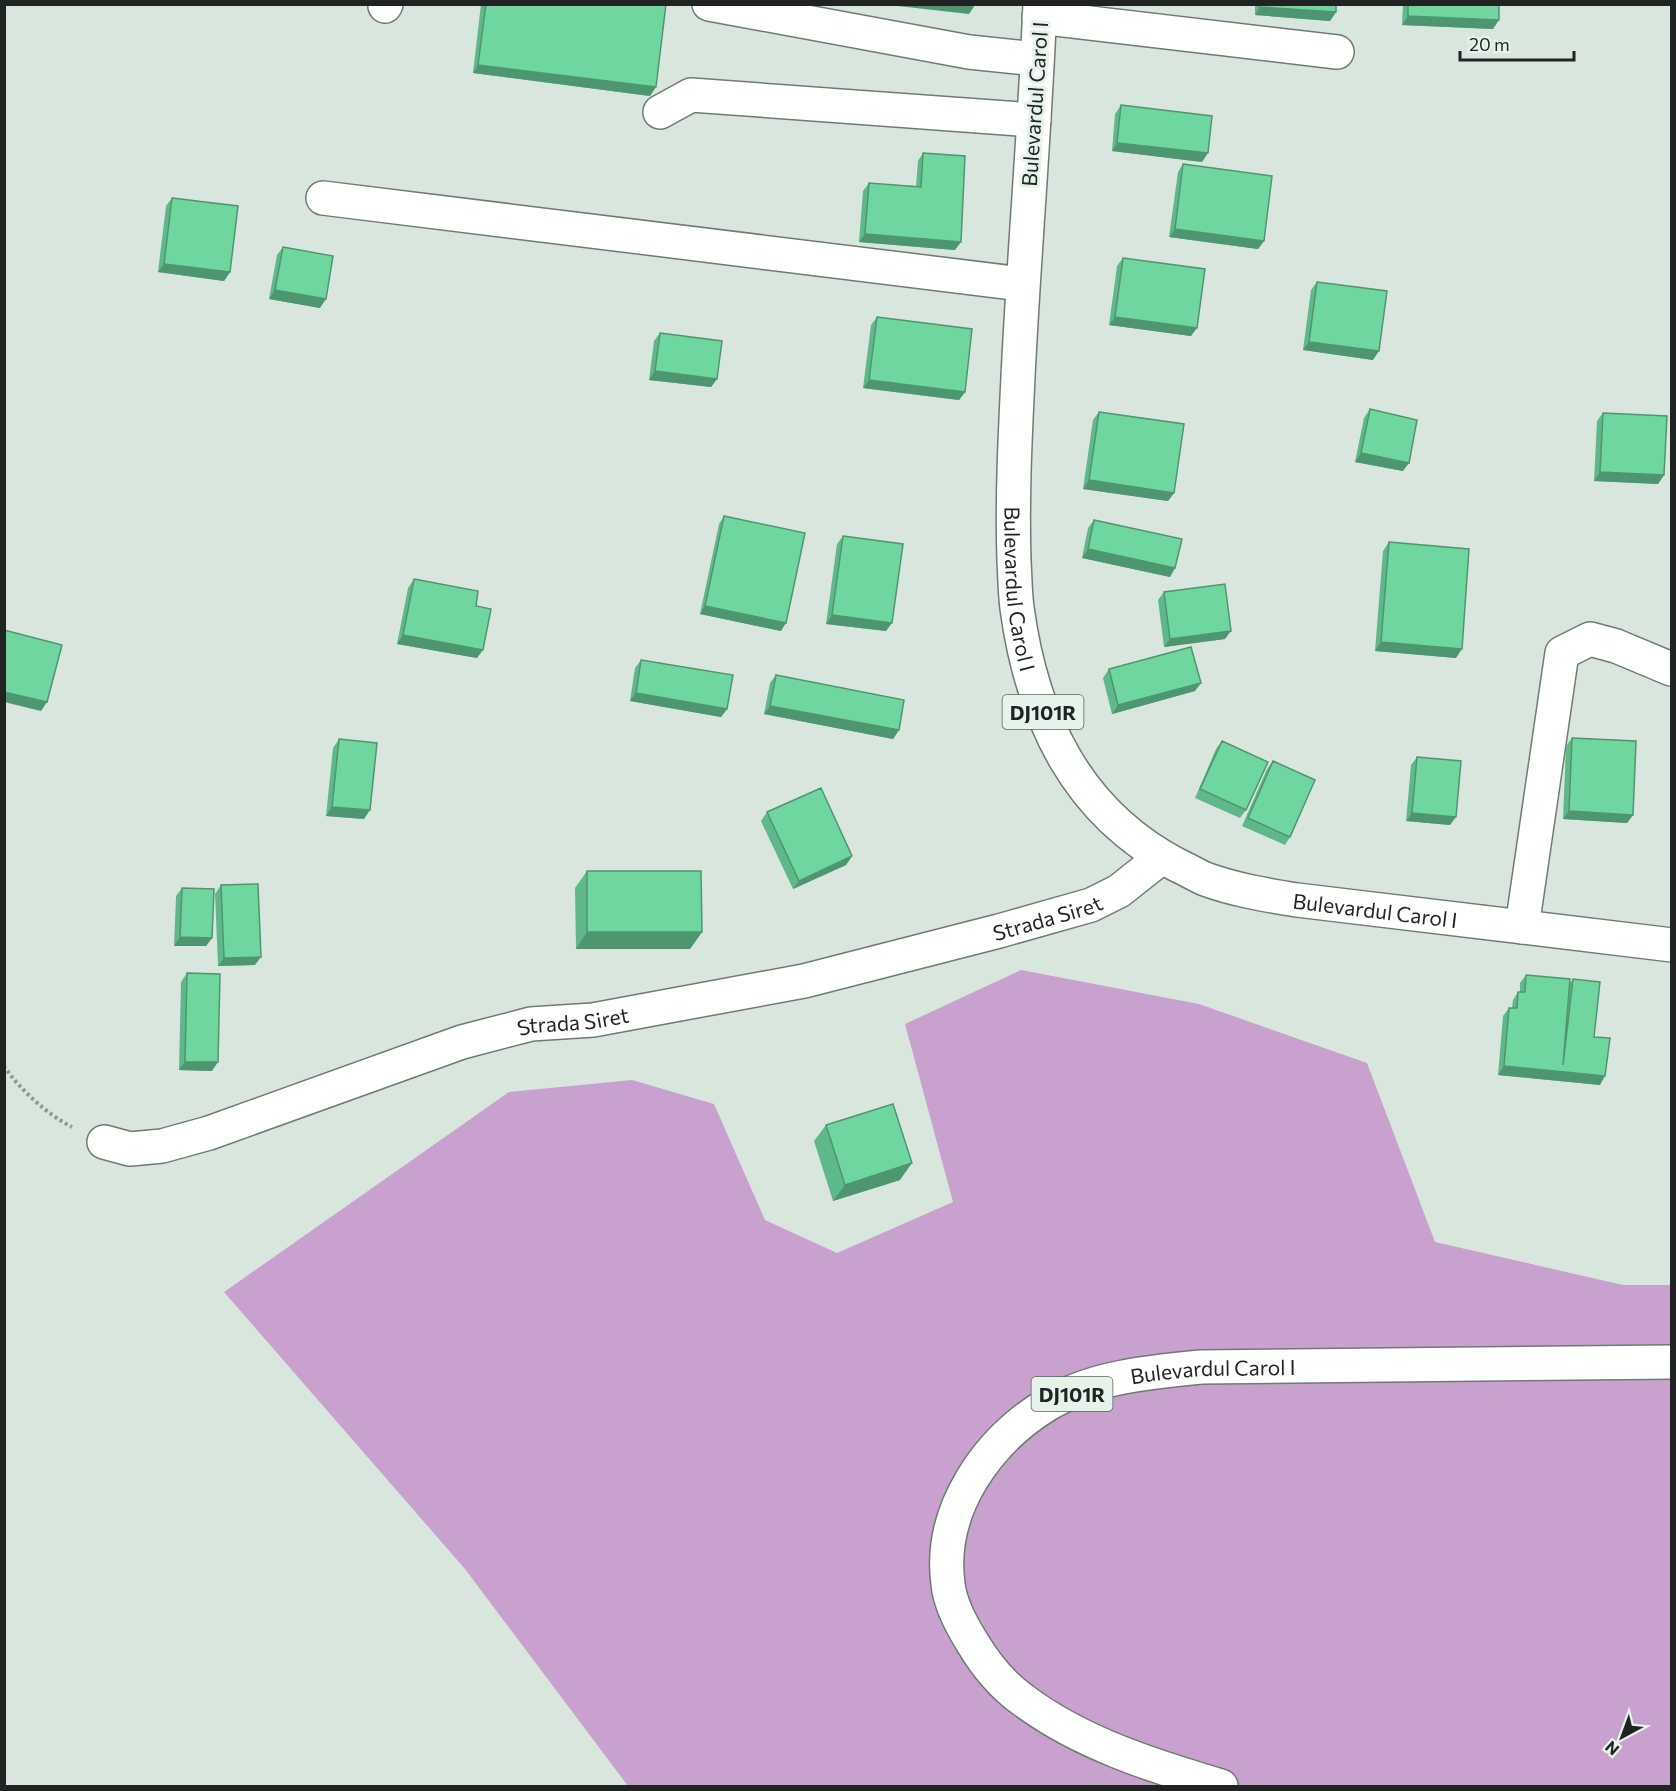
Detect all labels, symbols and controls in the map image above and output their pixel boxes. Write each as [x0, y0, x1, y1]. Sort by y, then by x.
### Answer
street label: Bulevardul Carol I [1016, 21, 1052, 187]
scale bar [1460, 24, 1574, 62]
text: 20 m [1469, 33, 1510, 55]
street label: Bulevardul Carol I [1001, 506, 1041, 674]
road number: DJ101R [1002, 695, 1084, 729]
street label: Bulevardul Carol I [1292, 887, 1459, 932]
street label: Strada Siret [990, 889, 1106, 945]
street label: Strada Siret [514, 1001, 631, 1040]
street label: Bulevardul Carol I [1128, 1353, 1296, 1388]
road number: DJ101R [1032, 1377, 1112, 1411]
north arrow [1592, 1707, 1652, 1767]
text: N [1601, 1738, 1623, 1760]

